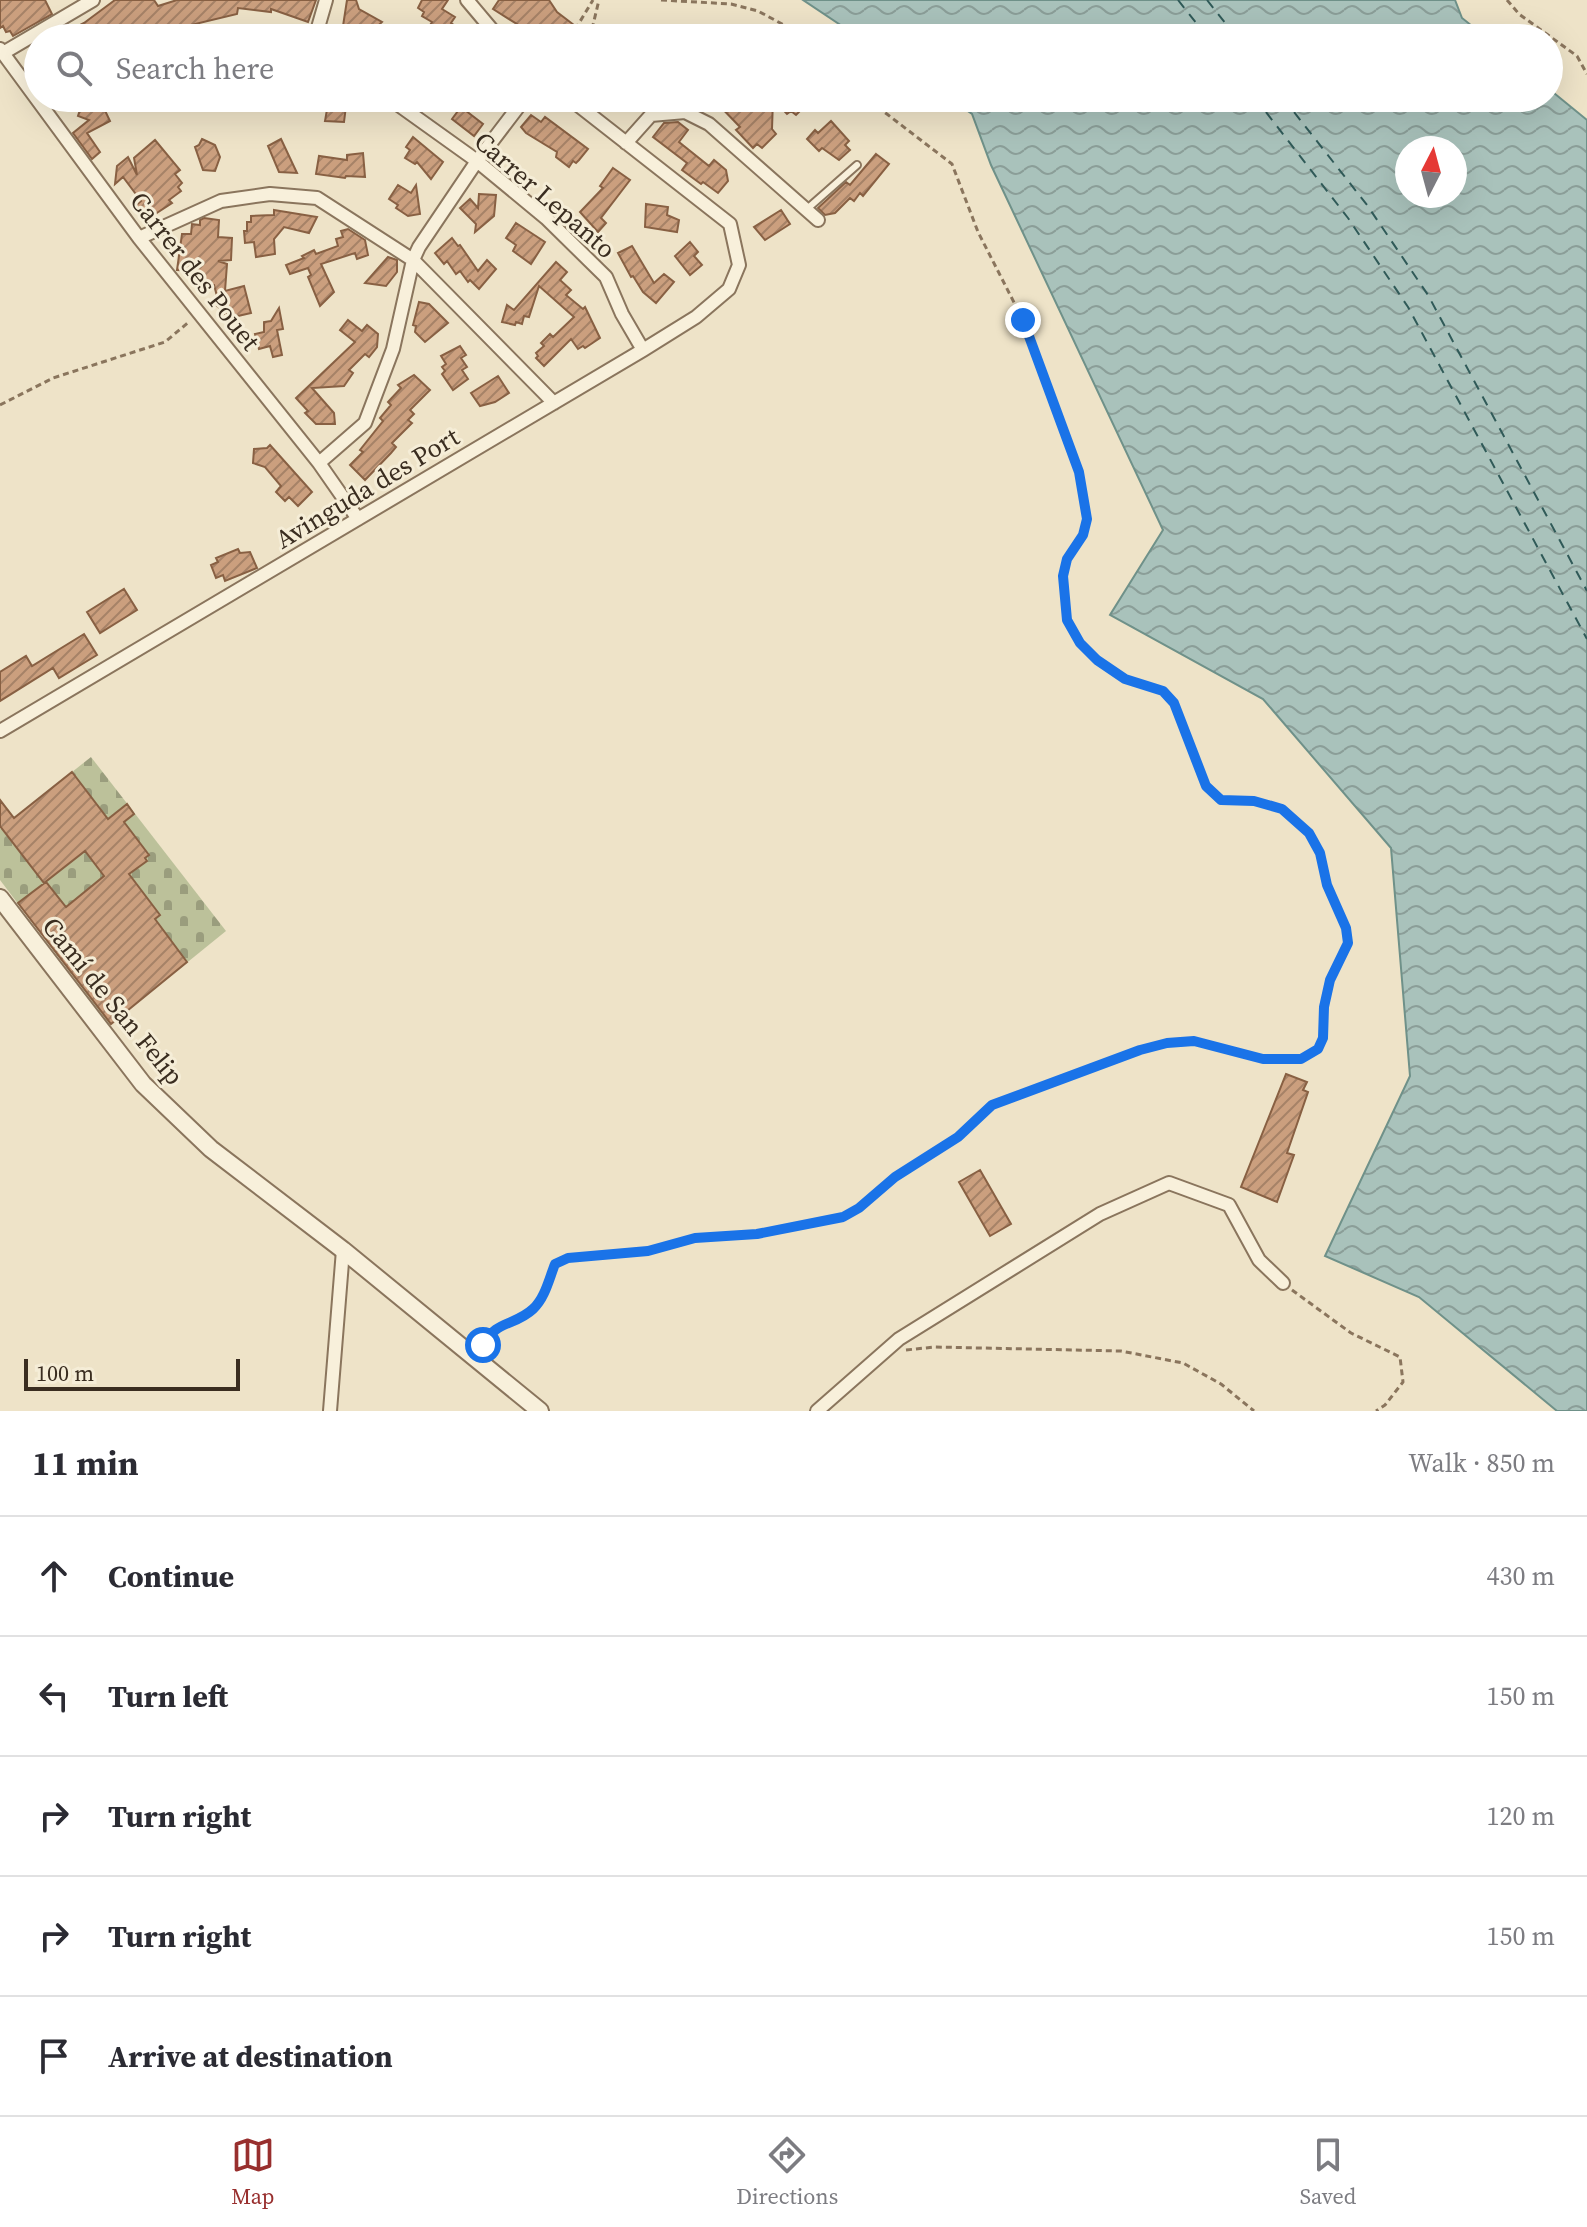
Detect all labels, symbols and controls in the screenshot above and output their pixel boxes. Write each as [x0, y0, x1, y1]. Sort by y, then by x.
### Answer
search box [24, 24, 1563, 112]
icon: search [52, 46, 96, 90]
text: Search here [116, 48, 274, 89]
street label: Carrer Lepanto [467, 123, 623, 267]
north arrow [1395, 136, 1467, 208]
street label: Carrer des Pouet [122, 184, 269, 358]
route end [1005, 302, 1041, 338]
street label: Avinguda des Port [268, 419, 466, 557]
street label: Camí de San Felip [34, 909, 192, 1093]
route start [465, 1327, 501, 1363]
scale bar [24, 1355, 240, 1391]
text: 100 m [36, 1358, 94, 1388]
text: 11 min [32, 1440, 139, 1486]
text: Walk · 850 m [1408, 1445, 1555, 1481]
icon: ahead [32, 1554, 76, 1598]
text: Continue [108, 1556, 234, 1597]
text: 430 m [1487, 1558, 1555, 1594]
icon: left [32, 1674, 76, 1718]
text: Turn left [108, 1676, 228, 1717]
text: 150 m [1487, 1678, 1555, 1714]
icon: right [32, 1794, 76, 1838]
text: Turn right [108, 1796, 251, 1837]
text: 120 m [1487, 1798, 1555, 1834]
icon: right [32, 1914, 76, 1958]
text: Turn right [108, 1916, 251, 1957]
text: 150 m [1487, 1918, 1555, 1954]
icon: arrive [32, 2034, 76, 2078]
text: Arrive at destination [108, 2036, 393, 2077]
tab: Map [231, 2133, 275, 2211]
tab: Directions [736, 2133, 838, 2211]
tab: Saved [1300, 2133, 1356, 2211]

